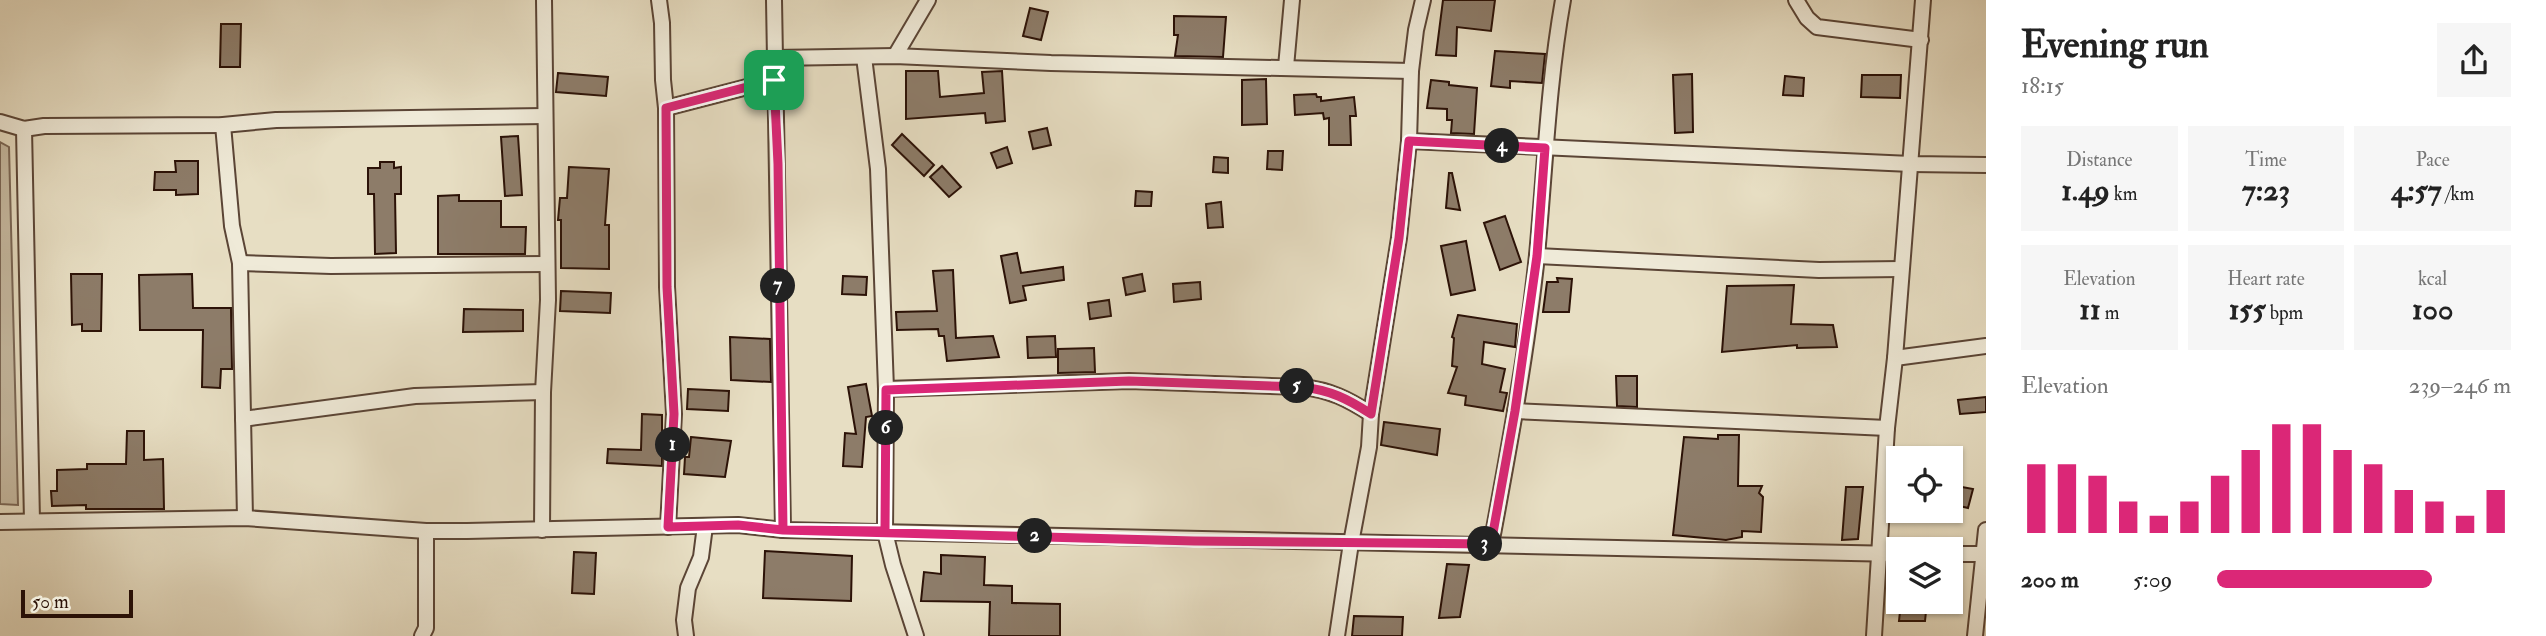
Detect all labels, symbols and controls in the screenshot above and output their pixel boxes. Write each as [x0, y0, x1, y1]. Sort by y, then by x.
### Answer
text: Evening run [2021, 21, 2209, 69]
button: share [2437, 23, 2511, 97]
pin [744, 50, 804, 110]
icon: arrive [755, 61, 793, 99]
text: 18:15 [2021, 71, 2064, 100]
pin: 4 [1484, 128, 1520, 164]
text: 4 [1496, 133, 1507, 157]
text: Distance [2066, 148, 2133, 172]
text: Time [2245, 148, 2287, 172]
text: Pace [2416, 148, 2450, 172]
text: 1.49 [2061, 172, 2110, 209]
text: 7:23 [2242, 172, 2290, 209]
text: 4:57 [2391, 172, 2442, 209]
text: km [2110, 182, 2137, 206]
text: /km [2442, 182, 2474, 206]
text: Elevation [2063, 267, 2136, 291]
text: Heart rate [2227, 267, 2305, 291]
text: kcal [2418, 267, 2447, 291]
pin: 7 [760, 268, 796, 304]
text: 7 [773, 273, 782, 297]
text: 11 [2079, 291, 2101, 328]
text: 155 [2229, 291, 2266, 328]
text: 100 [2412, 291, 2453, 328]
text: m [2101, 301, 2119, 325]
text: bpm [2266, 301, 2303, 325]
pin: 5 [1280, 368, 1314, 404]
text: Elevation [2021, 371, 2109, 400]
text: 239–246 m [2409, 371, 2511, 400]
text: 5 [1292, 373, 1301, 397]
pin: 6 [868, 410, 903, 446]
text: 6 [881, 415, 890, 439]
pin: 1 [656, 428, 690, 462]
text: 1 [669, 432, 676, 456]
map controls [1886, 446, 1963, 614]
button: locate [1886, 446, 1963, 523]
pin: 2 [1018, 518, 1052, 554]
text: 2 [1030, 523, 1039, 547]
pin: 3 [1468, 526, 1502, 562]
text: 3 [1481, 531, 1488, 555]
button: layers [1886, 537, 1963, 614]
text: 200 m [2021, 565, 2079, 594]
text: 5:09 [2133, 565, 2172, 594]
scale bar [21, 587, 133, 619]
text: 50 m [32, 590, 69, 614]

